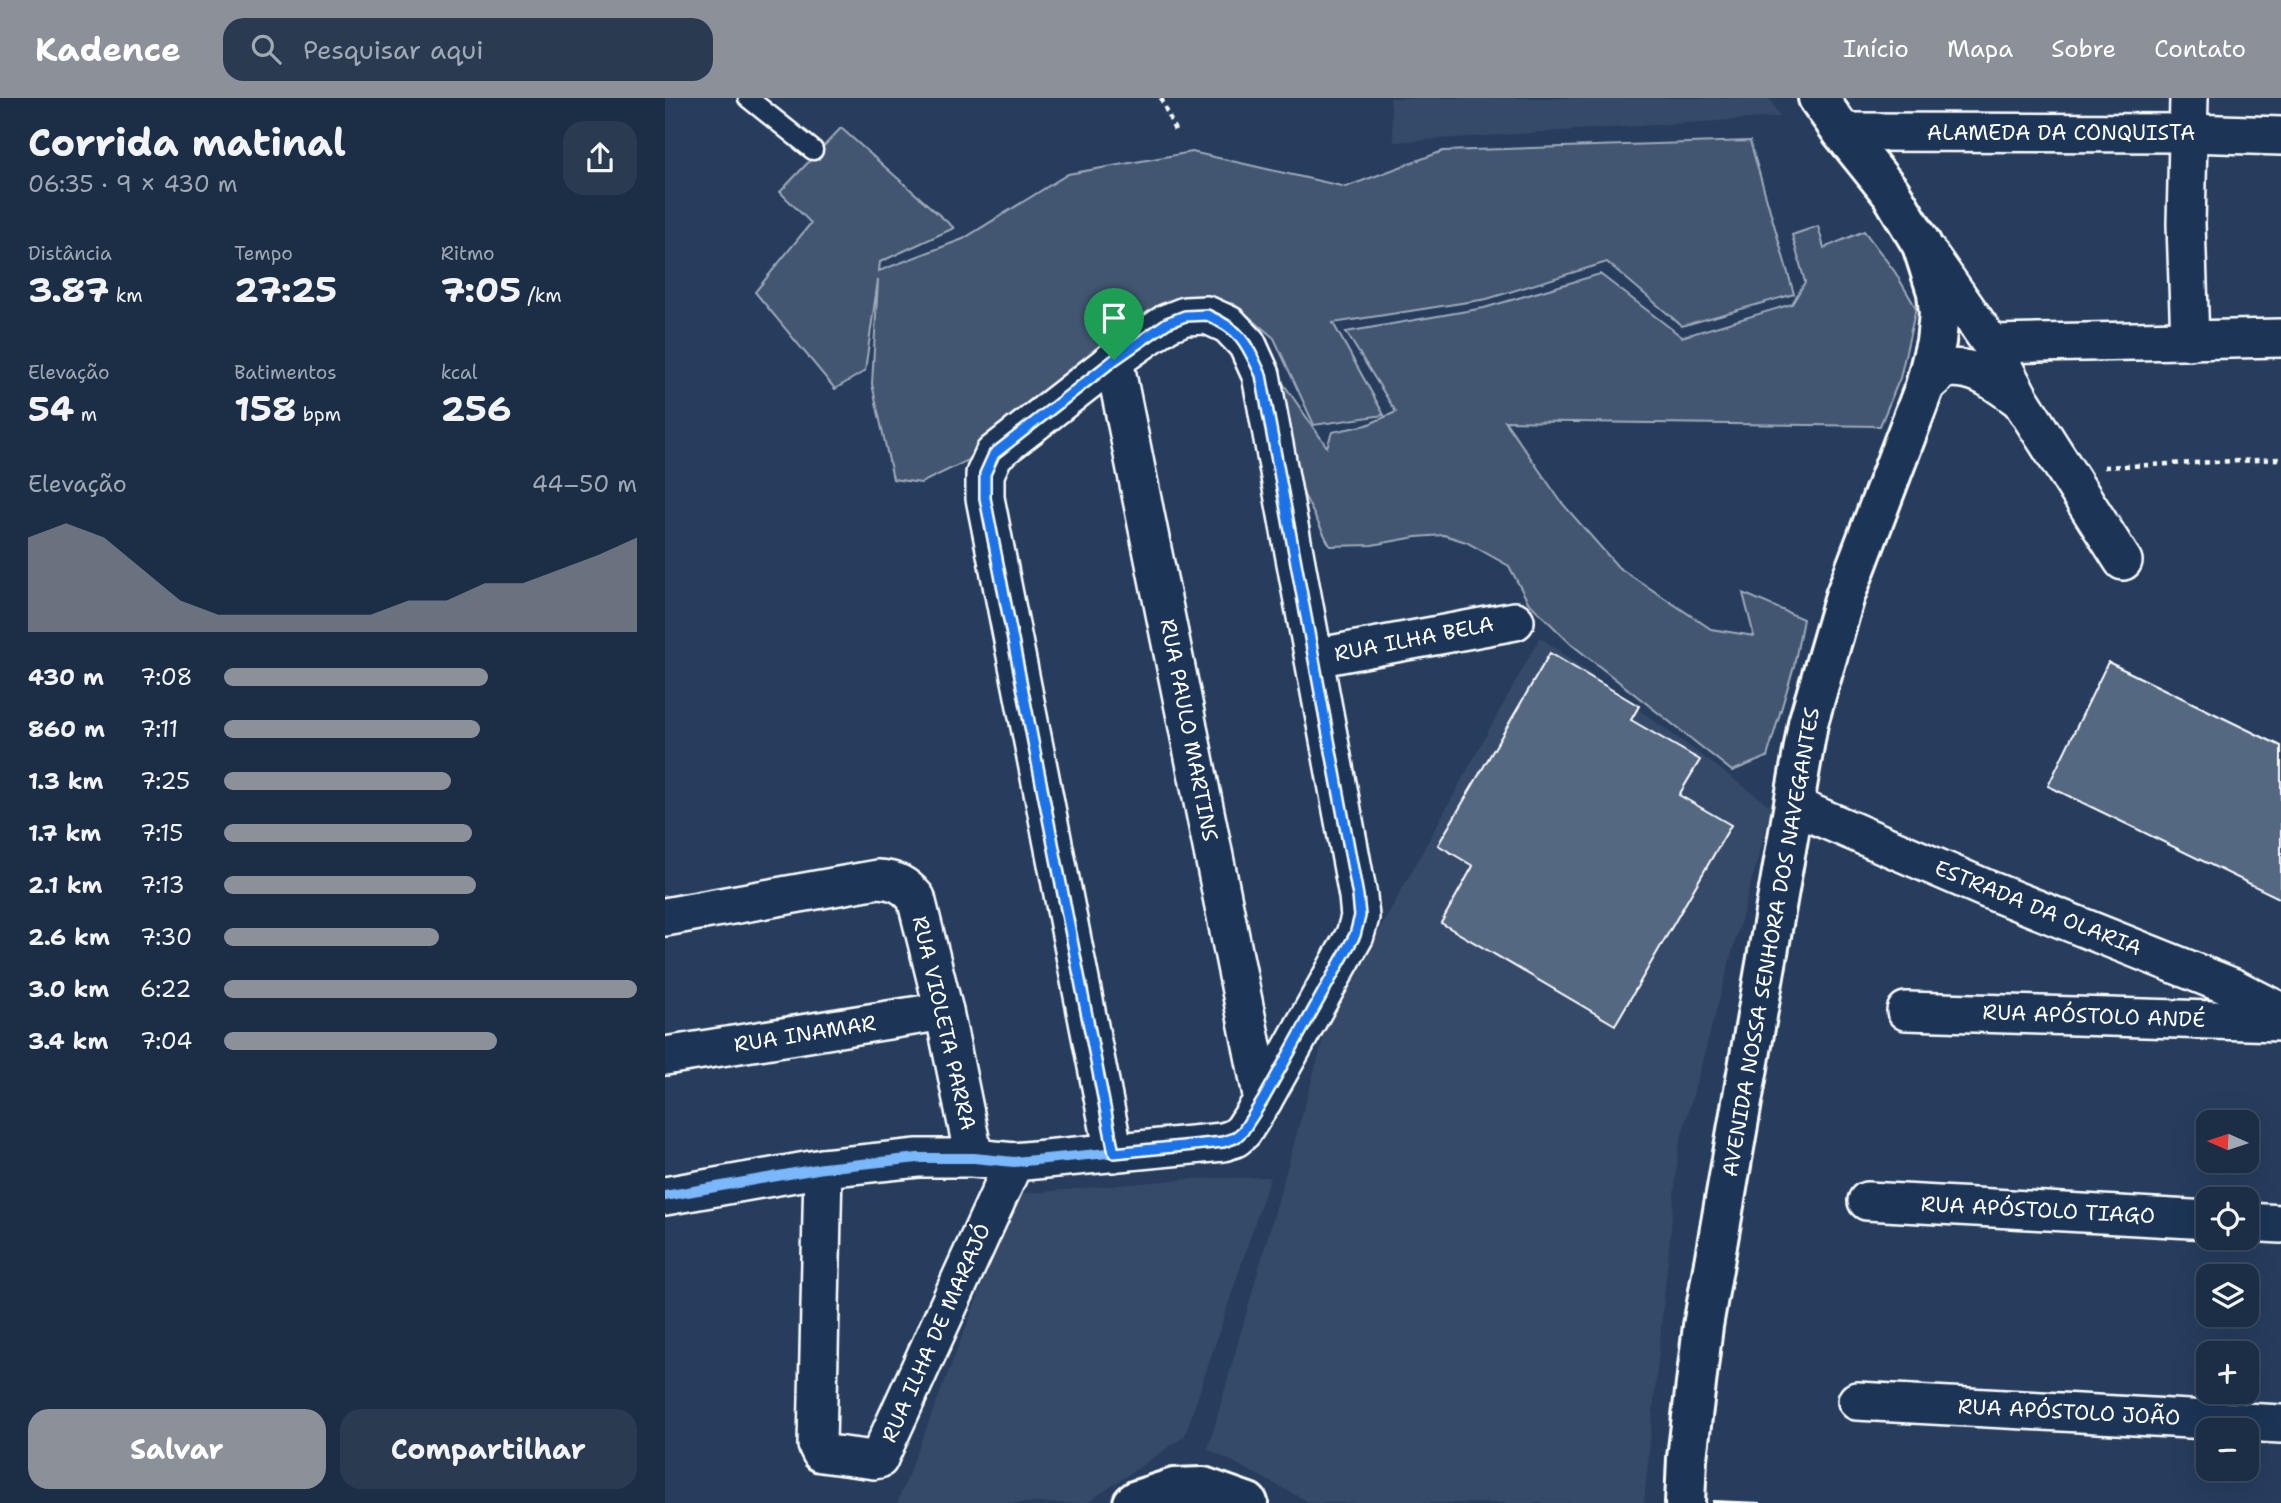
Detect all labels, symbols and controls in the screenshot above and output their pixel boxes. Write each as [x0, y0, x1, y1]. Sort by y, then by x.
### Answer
search box [223, 18, 713, 81]
text: Kadence [35, 27, 181, 72]
icon: search [247, 30, 285, 68]
text: Pesquisar aqui [303, 32, 484, 67]
text: Início [1843, 33, 1909, 65]
text: Mapa [1947, 33, 2013, 65]
text: Sobre [2051, 33, 2116, 65]
text: Contato [2154, 33, 2246, 65]
text: Corrida matinal [28, 117, 346, 168]
street label: ALAMEDA DA CONQUISTA [1927, 119, 2195, 147]
button: share [563, 121, 637, 195]
text: 06:35 · 9 × 430 m [28, 169, 238, 199]
text: Distância [28, 241, 112, 266]
text: Tempo [234, 241, 293, 266]
text: Ritmo [441, 241, 495, 266]
text: 3.87 [28, 266, 109, 313]
text: 27:25 [234, 266, 337, 313]
text: 7:05 [441, 266, 521, 313]
text: km [109, 283, 143, 308]
text: /km [521, 283, 562, 308]
pin [1084, 288, 1144, 360]
icon: arrive [1095, 299, 1133, 337]
text: Elevação [28, 360, 109, 385]
text: Batimentos [234, 360, 337, 385]
text: kcal [441, 360, 478, 385]
text: 54 [28, 385, 74, 432]
text: 158 [234, 385, 296, 432]
text: 256 [441, 385, 511, 432]
text: m [74, 402, 97, 427]
text: bpm [296, 402, 341, 427]
text: Elevação [28, 469, 127, 499]
text: 44–50 m [532, 469, 637, 499]
street label: RUA ILHA BELA [1332, 610, 1496, 668]
street label: RUA PAULO MARTINS [1154, 616, 1224, 844]
text: 430 m [28, 662, 104, 692]
text: 7:08 [140, 662, 193, 692]
street label: AVENIDA NOSSA SENHORA DOS NAVEGANTES [1716, 705, 1826, 1179]
text: 860 m [28, 714, 105, 744]
text: 7:11 [140, 714, 178, 744]
text: 1.3 km [28, 766, 103, 796]
text: 7:25 [140, 766, 190, 796]
text: 1.7 km [28, 818, 101, 848]
text: 7:15 [140, 818, 183, 848]
street label: ESTRADA DA OLARIA [1931, 854, 2145, 962]
text: 2.1 km [28, 870, 102, 900]
text: 7:13 [140, 870, 185, 900]
street label: RUA VIOLETA PARRA [906, 913, 982, 1133]
text: 2.6 km [28, 922, 110, 952]
text: 7:30 [140, 922, 192, 952]
text: 3.0 km [28, 974, 109, 1004]
text: 6:22 [140, 974, 191, 1004]
street label: RUA APÓSTOLO ANDÉ [1982, 997, 2206, 1034]
street label: RUA INAMAR [732, 1009, 878, 1059]
text: 3.4 km [28, 1026, 108, 1056]
text: 7:04 [140, 1026, 192, 1056]
north arrow [2196, 1110, 2259, 1172]
map controls [2196, 1110, 2259, 1481]
button: locate [2196, 1187, 2259, 1250]
street label: RUA APÓSTOLO TIAGO [1920, 1189, 2156, 1230]
street label: RUA ILHA DE MARAJÓ [874, 1219, 997, 1447]
button: layers [2196, 1264, 2259, 1327]
button: + [2196, 1341, 2259, 1404]
street label: RUA APÓSTOLO JOÃO [1957, 1391, 2181, 1432]
button: Salvar [28, 1409, 326, 1489]
button: Compartilhar [340, 1409, 637, 1489]
button: − [2196, 1418, 2259, 1481]

